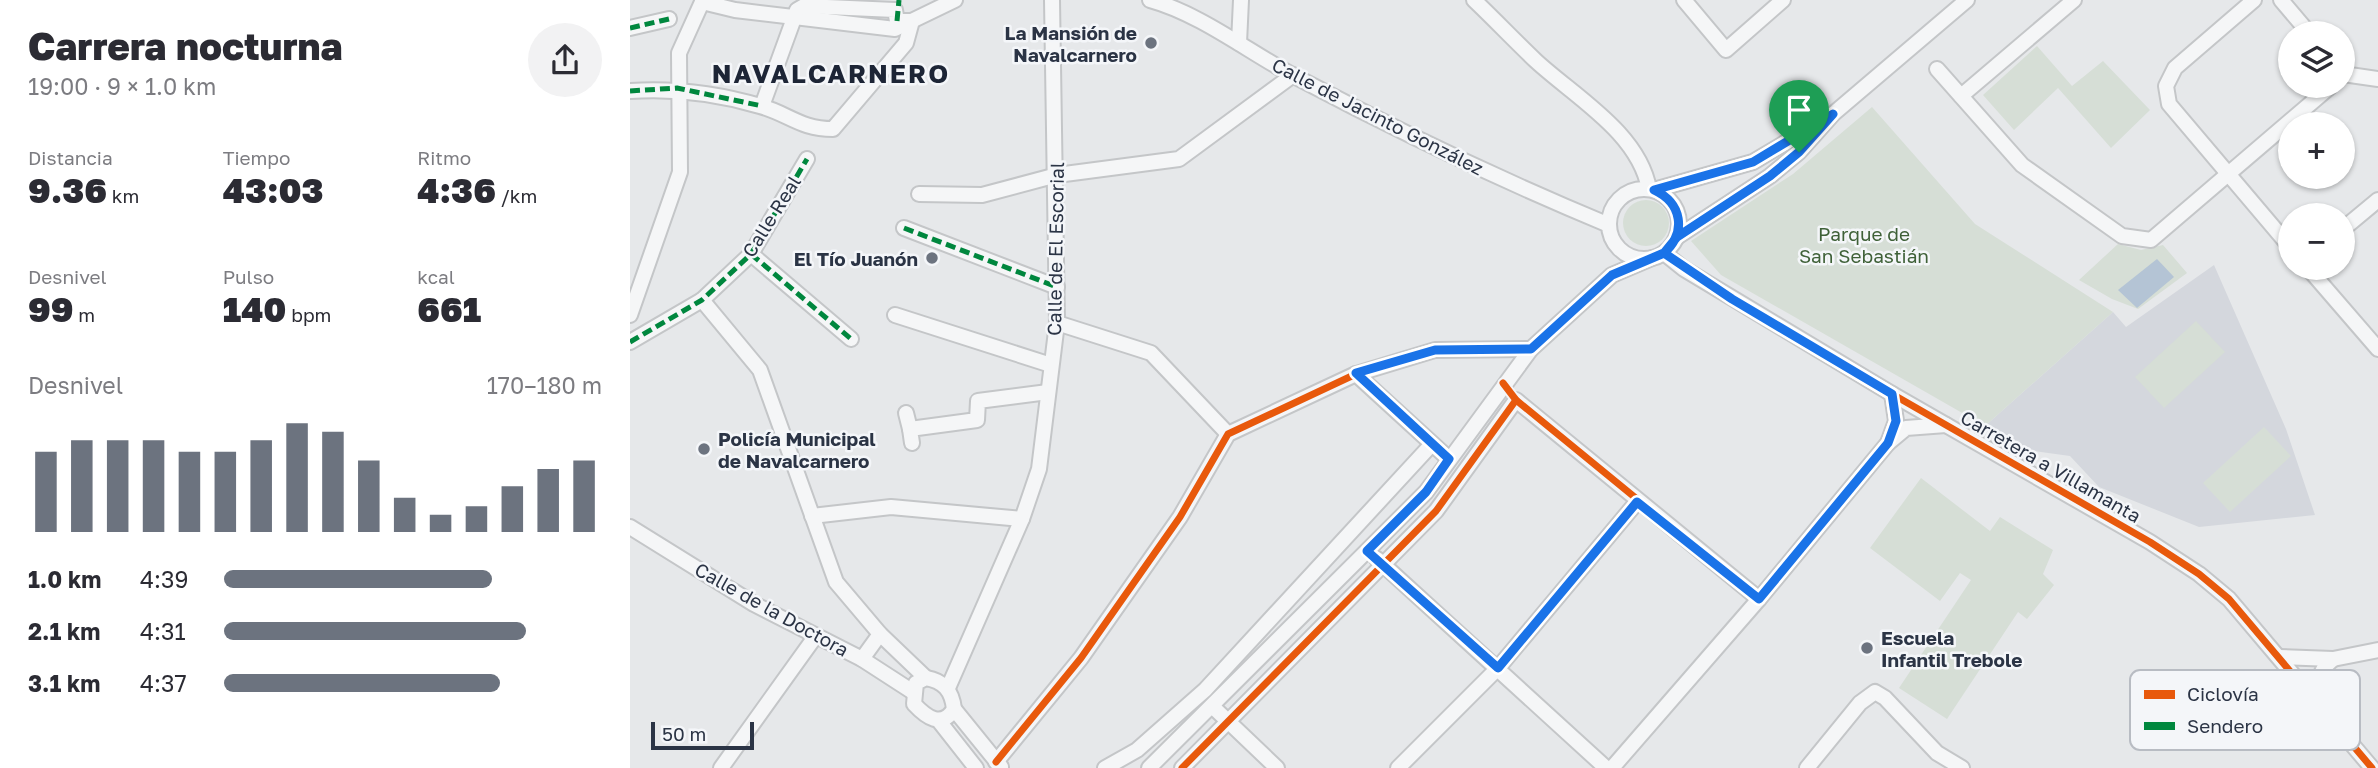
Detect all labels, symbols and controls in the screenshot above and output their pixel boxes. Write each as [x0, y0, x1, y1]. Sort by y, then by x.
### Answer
place label: La Mansión de Navalcarnero [1004, 21, 1137, 66]
map controls [2278, 21, 2355, 280]
button: layers [2278, 21, 2355, 98]
text: Carrera nocturna [28, 23, 343, 68]
button: share [528, 23, 602, 97]
marker: La Mansión de Navalcarnero [1143, 35, 1159, 51]
street label: Calle de Jacinto González [1268, 53, 1488, 179]
district label: NAVALCARNERO [712, 58, 950, 89]
text: 19:00 · 9 × 1.0 km [28, 72, 216, 100]
pin [1769, 80, 1829, 152]
icon: arrive [1780, 91, 1818, 129]
button: + [2278, 112, 2355, 189]
text: Distancia [28, 146, 113, 169]
text: Tiempo [223, 146, 290, 169]
text: Ritmo [417, 146, 471, 169]
street label: Calle de El Escorial [1042, 162, 1068, 336]
text: 9.36 [28, 169, 107, 211]
text: 43:03 [223, 169, 324, 211]
text: 4:36 [417, 169, 496, 211]
street label: Calle Real [737, 171, 805, 261]
text: km [107, 184, 139, 207]
text: /km [496, 184, 537, 207]
button: − [2278, 203, 2355, 280]
park label: Parque de San Sebastián [1799, 222, 1929, 267]
place label: El Tío Juanón [794, 247, 918, 270]
marker: El Tío Juanón [924, 250, 940, 266]
text: Desnivel [28, 265, 107, 288]
text: Pulso [223, 265, 274, 288]
text: kcal [417, 265, 455, 288]
text: 99 [28, 288, 74, 330]
text: 140 [223, 288, 286, 330]
text: 661 [417, 288, 481, 330]
text: m [74, 303, 95, 326]
text: bpm [286, 303, 331, 326]
text: Desnivel [28, 371, 123, 399]
text: 170–180 m [487, 371, 602, 399]
street label: Carretera a Villamanta [1957, 405, 2145, 527]
place label: Policía Municipal de Navalcarnero [718, 427, 876, 472]
marker: Policía Municipal de Navalcarnero [696, 441, 712, 457]
street label: Calle de la Doctora [691, 557, 853, 661]
text: 1.0 km [28, 565, 101, 593]
text: 4:39 [140, 565, 188, 593]
text: 2.1 km [28, 617, 100, 645]
text: 4:31 [140, 617, 186, 645]
place label: Escuela Infantil Trebole [1881, 626, 2022, 671]
marker: Escuela Infantil Trebole [1859, 640, 1875, 656]
text: 3.1 km [28, 669, 100, 697]
text: 4:37 [140, 669, 187, 697]
legend [2130, 670, 2360, 750]
text: Ciclovía [2187, 682, 2259, 705]
text: Sendero [2187, 714, 2263, 737]
scale bar [651, 719, 754, 751]
text: 50 m [662, 722, 706, 745]

